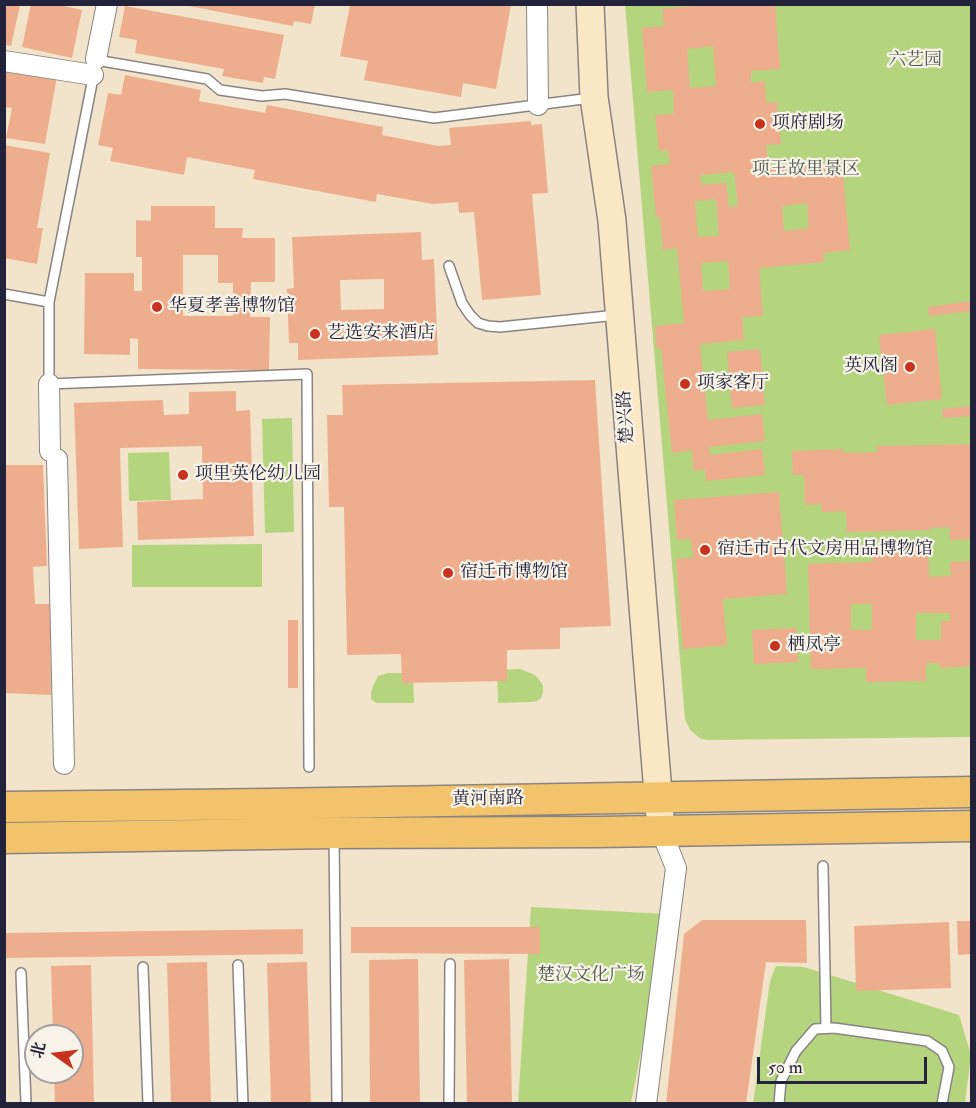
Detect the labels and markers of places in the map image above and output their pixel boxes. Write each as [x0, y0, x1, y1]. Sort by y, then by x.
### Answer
place label: 项府剧场 [772, 113, 844, 135]
marker: 项府剧场 [753, 117, 767, 131]
place label: 华夏孝善博物馆 [169, 296, 295, 318]
marker: 华夏孝善博物馆 [150, 300, 164, 314]
place label: 艺选安来酒店 [327, 323, 435, 345]
marker: 艺选安来酒店 [308, 327, 322, 341]
place label: 英风阁 [844, 356, 898, 378]
marker: 英风阁 [903, 360, 917, 374]
place label: 项家客厅 [697, 373, 769, 395]
marker: 项家客厅 [678, 377, 692, 391]
place label: 项里英伦幼儿园 [195, 464, 321, 486]
marker: 项里英伦幼儿园 [176, 468, 190, 482]
place label: 宿迁市古代文房用品博物馆 [717, 539, 933, 561]
marker: 宿迁市古代文房用品博物馆 [698, 543, 712, 557]
place label: 宿迁市博物馆 [460, 562, 568, 584]
marker: 宿迁市博物馆 [441, 566, 455, 580]
place label: 栖凤亭 [787, 635, 841, 657]
marker: 栖凤亭 [768, 639, 782, 653]

